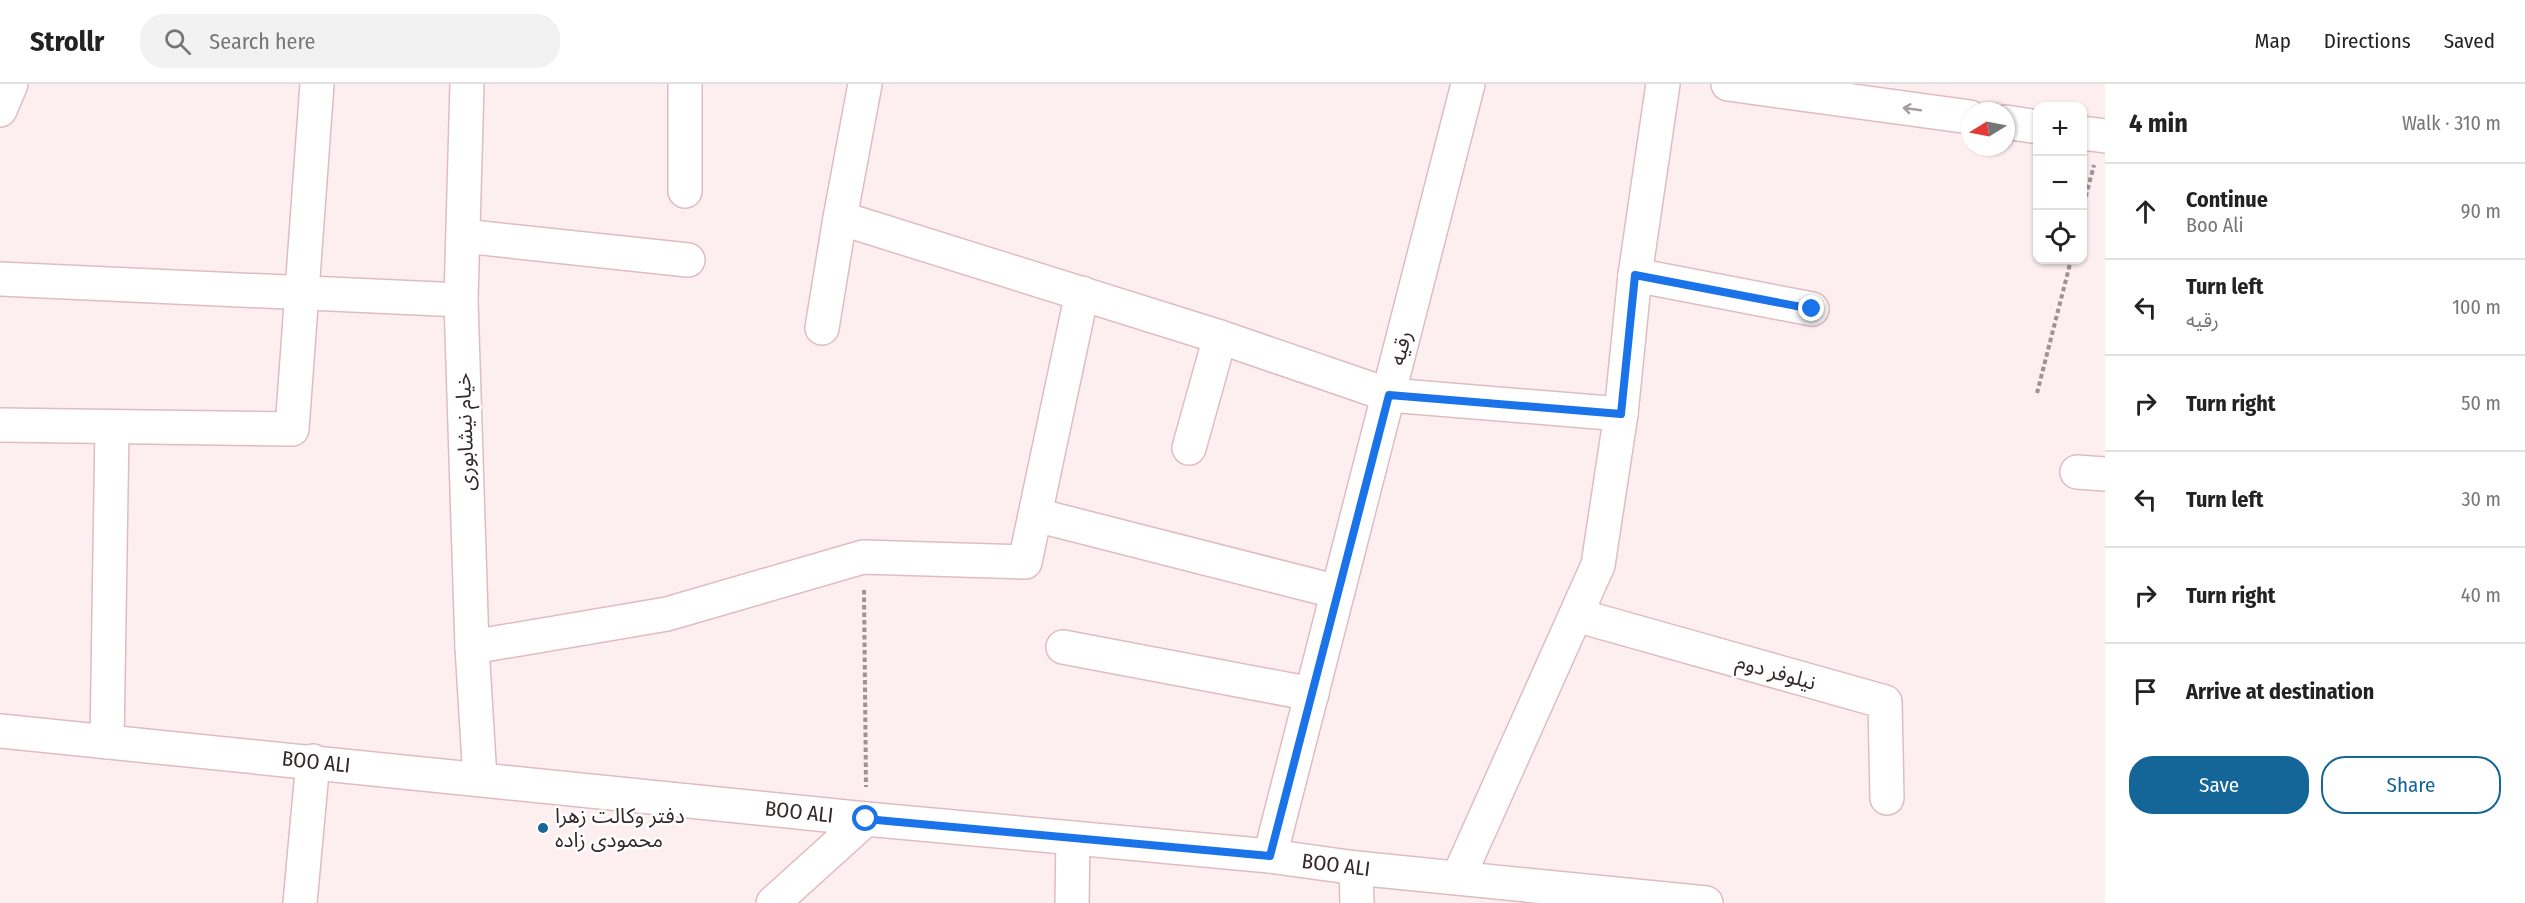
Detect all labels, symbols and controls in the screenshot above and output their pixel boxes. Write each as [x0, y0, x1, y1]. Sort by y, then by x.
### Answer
search box [140, 14, 560, 68]
text: Strollr [30, 25, 104, 58]
icon: search [161, 25, 194, 58]
text: Search here [209, 28, 315, 55]
text: Map [2254, 28, 2291, 54]
text: Directions [2324, 28, 2411, 54]
text: Saved [2444, 28, 2495, 54]
north arrow [1961, 102, 2015, 156]
map controls [2033, 102, 2087, 264]
button: + [2033, 102, 2087, 156]
one-way arrow [1903, 104, 1922, 115]
text: 4 min [2129, 108, 2188, 139]
text: Walk · 310 m [2402, 111, 2501, 135]
button: − [2033, 156, 2087, 210]
text: Continue [2186, 186, 2268, 213]
icon: ahead [2129, 195, 2162, 228]
text: 90 m [2461, 199, 2501, 223]
button: locate [2033, 210, 2087, 264]
text: Boo Ali [2186, 213, 2244, 237]
text: Turn left [2186, 273, 2264, 300]
icon: left [2129, 291, 2162, 324]
route end [1798, 295, 1824, 321]
text: 100 m [2452, 295, 2501, 319]
text: رقیه [2186, 308, 2219, 332]
street label: رقیه [1384, 328, 1418, 368]
street label: خیام نیشابوری [450, 372, 483, 491]
icon: right [2129, 387, 2162, 420]
text: Turn right [2186, 390, 2275, 417]
text: 50 m [2461, 391, 2501, 415]
icon: left [2129, 483, 2162, 516]
text: Turn left [2186, 486, 2264, 513]
text: 30 m [2461, 487, 2501, 511]
icon: right [2129, 579, 2162, 612]
text: Turn right [2186, 582, 2275, 609]
text: 40 m [2461, 583, 2501, 607]
street label: نیلوفر دوم [1732, 648, 1819, 699]
icon: arrive [2129, 675, 2162, 708]
text: Arrive at destination [2186, 678, 2374, 705]
street label: BOO ALI [281, 745, 351, 779]
button: Save [2129, 756, 2309, 814]
button: Share [2321, 756, 2501, 814]
street label: BOO ALI [764, 795, 834, 829]
place label: دفتر وکالت زهرا محمودی زاده [555, 803, 685, 853]
route start [852, 805, 878, 831]
marker: دفتر وکالت زهرا محمودی زاده [536, 821, 550, 835]
street label: BOO ALI [1300, 848, 1372, 882]

